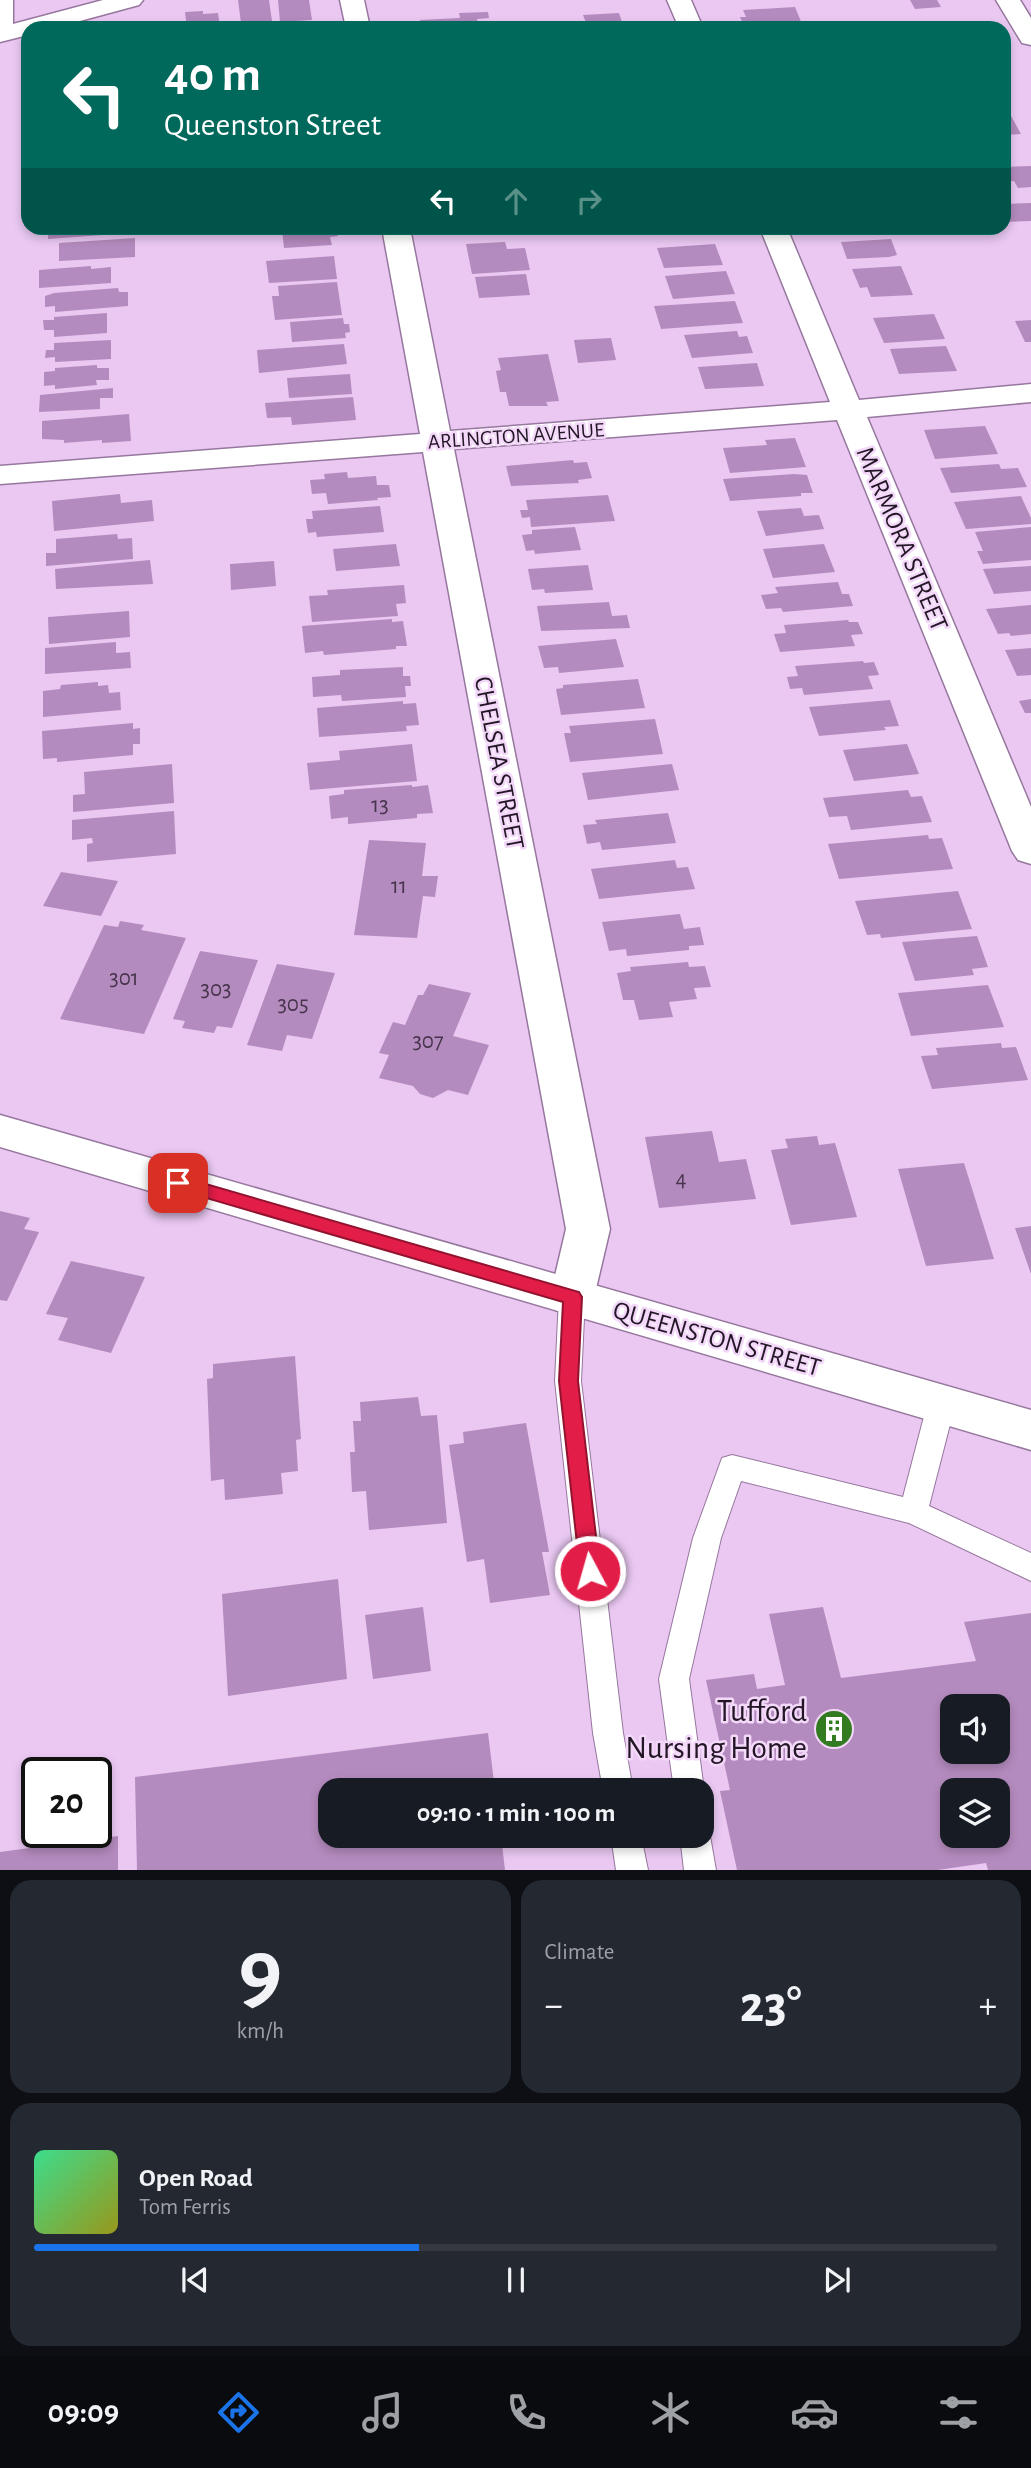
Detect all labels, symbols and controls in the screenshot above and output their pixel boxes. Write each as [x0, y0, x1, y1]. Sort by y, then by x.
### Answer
icon: left [49, 49, 140, 140]
text: 40 m [164, 51, 261, 100]
text: Queenston Street [164, 109, 381, 141]
icon: left [424, 182, 462, 220]
icon: ahead [497, 182, 535, 220]
icon: right [570, 182, 608, 220]
street label: ARLINGTON AVENUE [427, 419, 605, 453]
street label: MARMORA STREET [851, 443, 953, 635]
street label: CHELSEA STREET [469, 674, 529, 852]
house number: 13 [371, 794, 389, 817]
house number: 11 [391, 875, 407, 898]
house number: 301 [109, 967, 139, 990]
house number: 303 [200, 978, 232, 1001]
house number: 305 [277, 993, 309, 1016]
house number: 307 [412, 1030, 444, 1053]
pin [148, 1153, 208, 1213]
icon: arrive [159, 1164, 197, 1202]
house number: 4 [675, 1168, 687, 1191]
street label: QUEENSTON STREET [610, 1297, 824, 1381]
position arrow [553, 1534, 627, 1608]
map controls [940, 1694, 1010, 1848]
button: sound [940, 1694, 1010, 1764]
place label: Tufford Nursing Home [625, 1695, 807, 1764]
building icon: Tufford Nursing Home [813, 1708, 855, 1750]
speed limit sign: 20 [21, 1757, 112, 1848]
button: layers [940, 1778, 1010, 1848]
text: 09:10 · 1 min · 100 m [417, 1800, 615, 1826]
text: 9 [238, 1927, 282, 2018]
text: Climate [545, 1941, 614, 1964]
text: 23° [740, 1979, 802, 2031]
text: − [545, 1987, 563, 2025]
text: + [979, 1987, 997, 2025]
text: km/h [237, 2020, 284, 2043]
text: Open Road [139, 2165, 253, 2191]
text: Tom Ferris [139, 2196, 231, 2219]
icon: previous [176, 2261, 214, 2299]
icon: pause [497, 2261, 535, 2299]
icon: next [818, 2261, 856, 2299]
icon: directions [214, 2388, 263, 2437]
icon: music [358, 2388, 407, 2437]
icon: phone [502, 2388, 551, 2437]
icon: climate [646, 2388, 695, 2437]
icon: car [790, 2388, 839, 2437]
icon: filters [934, 2388, 983, 2437]
text: 09:09 [48, 2396, 119, 2428]

